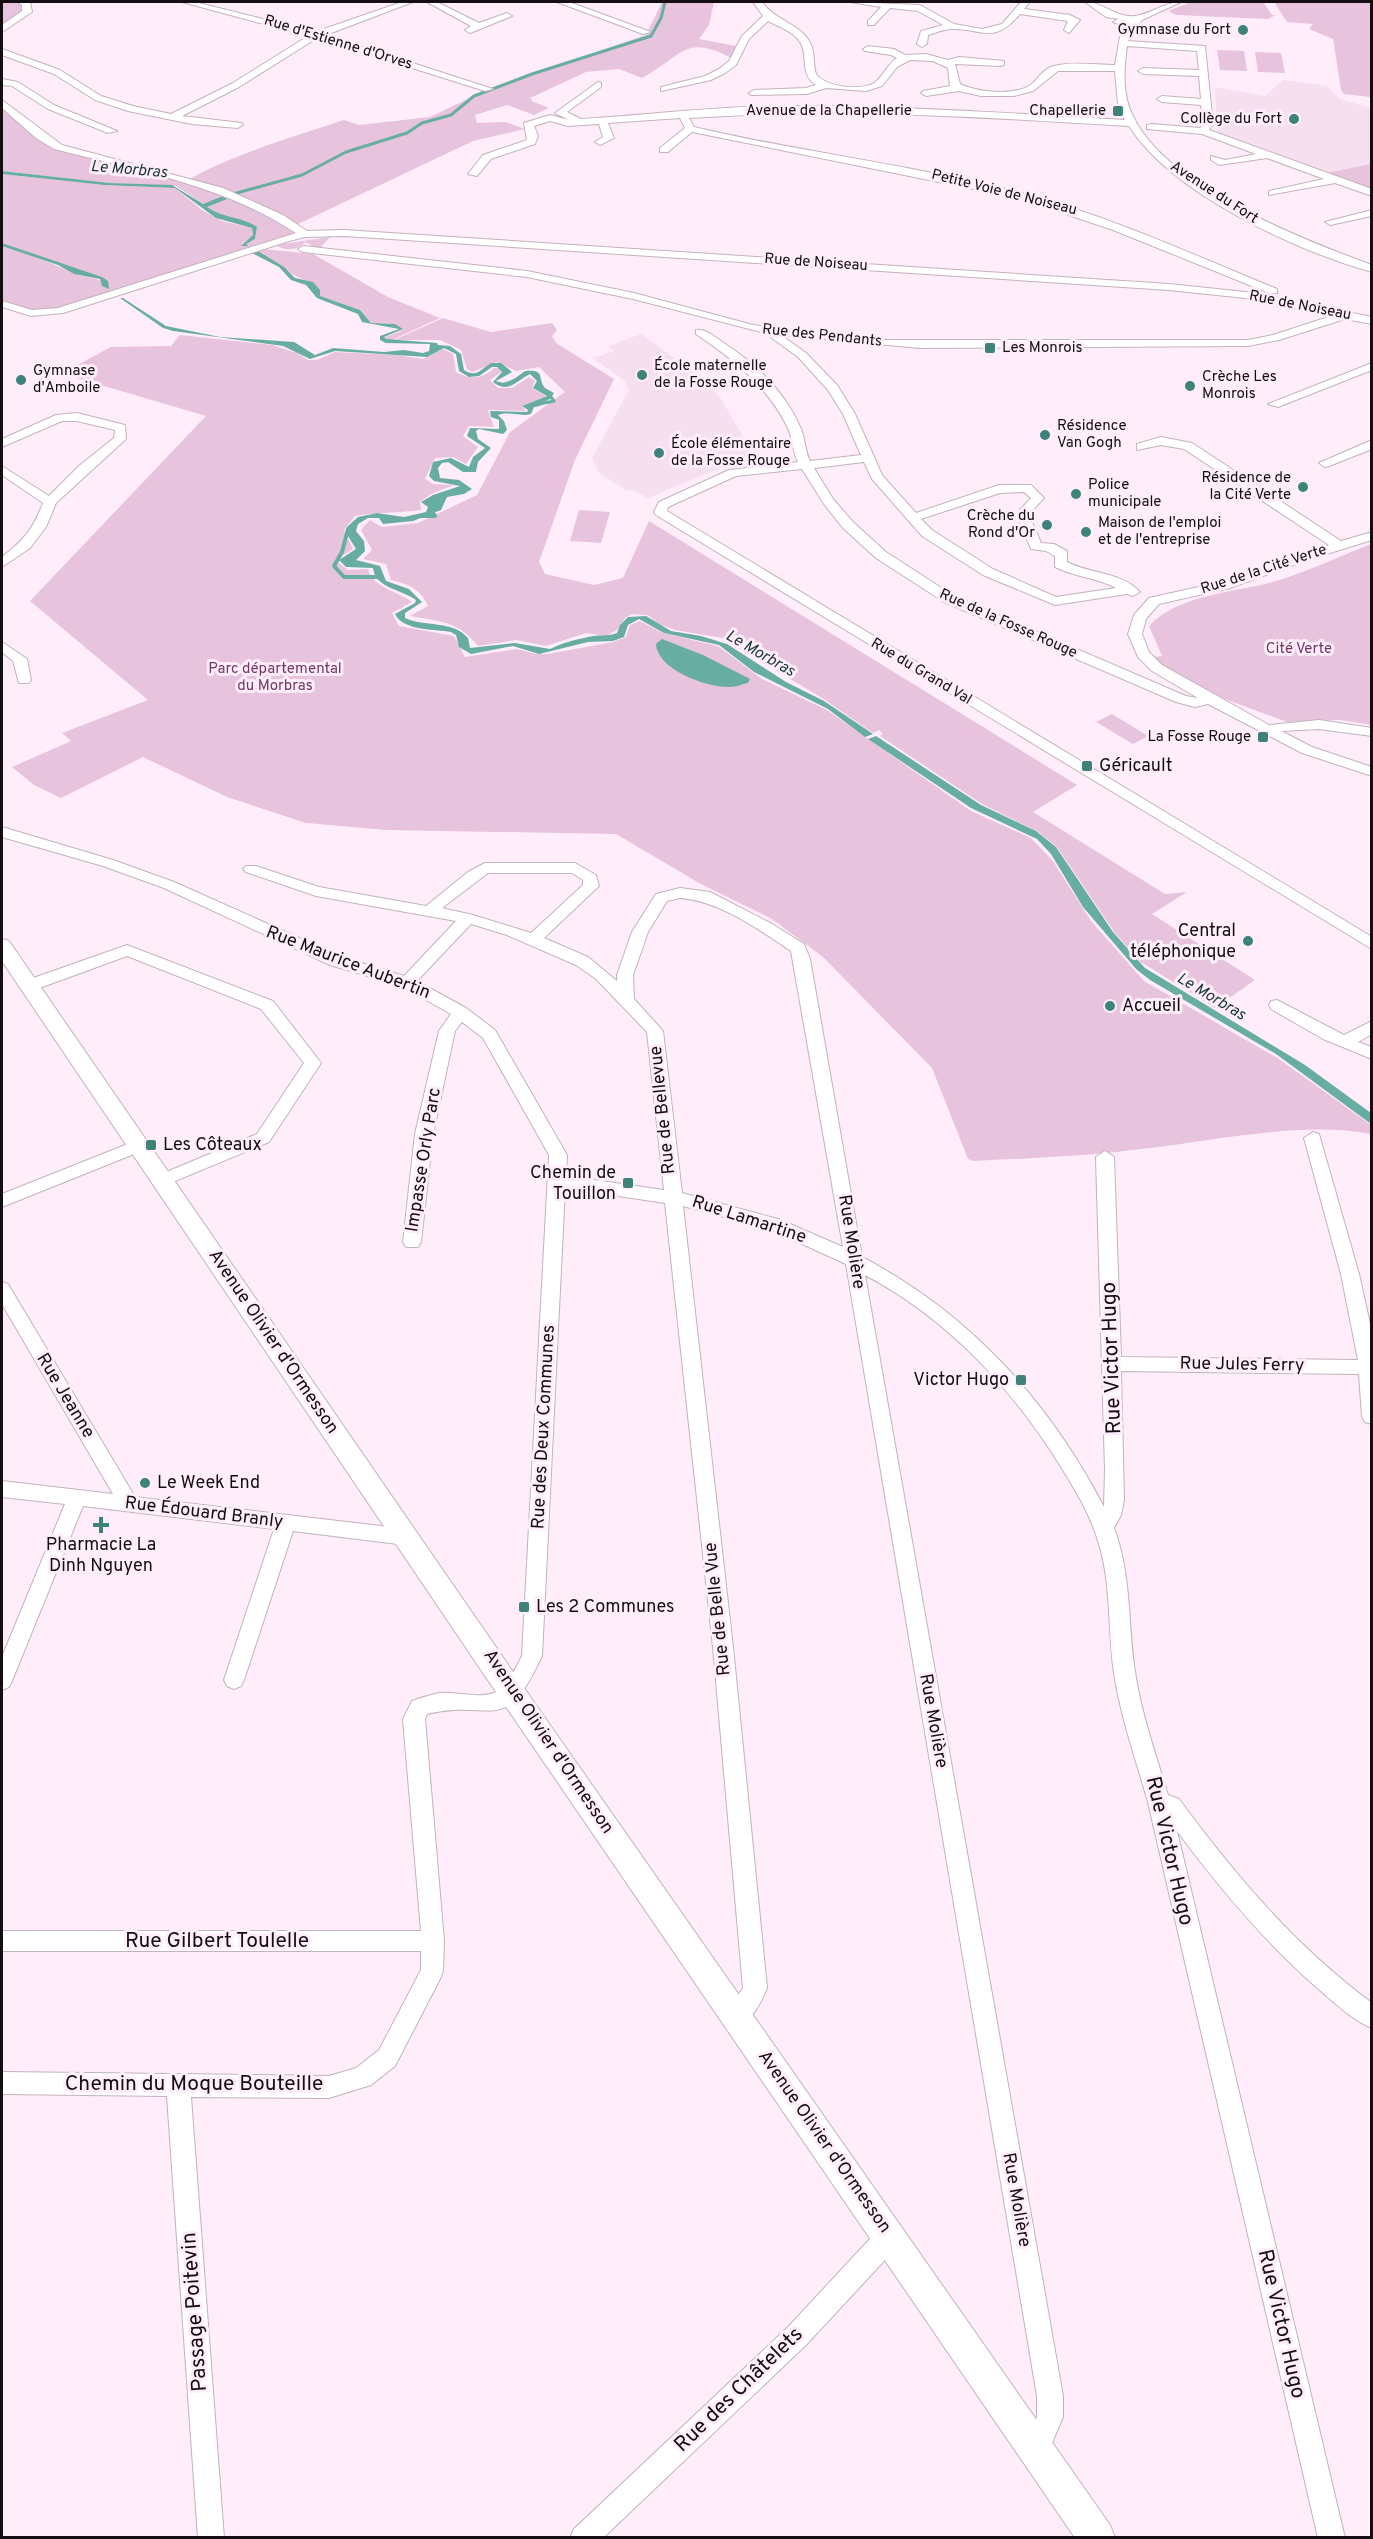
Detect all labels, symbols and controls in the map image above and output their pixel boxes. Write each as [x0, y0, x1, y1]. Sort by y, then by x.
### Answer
street label: Rue d'Estienne d'Orves [261, 11, 415, 75]
place label: Gymnase du Fort [1117, 21, 1231, 40]
marker: Gymnase du Fort [1236, 23, 1250, 37]
street label: Avenue de la Chapellerie [746, 102, 912, 121]
place label: Chapellerie [1029, 102, 1106, 121]
marker: Chapellerie [1111, 104, 1125, 118]
place label: Collège du Fort [1180, 110, 1282, 129]
marker: Collège du Fort [1287, 112, 1301, 126]
water label: Le Morbras [90, 157, 169, 183]
street label: Avenue du Fort [1166, 157, 1262, 229]
street label: Petite Voie de Noiseau [929, 166, 1079, 220]
street label: Rue de Noiseau [764, 250, 868, 276]
street label: Rue de Noiseau [1247, 287, 1353, 325]
street label: Rue des Pendants [761, 320, 883, 352]
place label: Les Monrois [1002, 339, 1083, 358]
marker: Les Monrois [983, 341, 997, 355]
place label: École maternelle de la Fosse Rouge [654, 356, 773, 393]
place label: Gymnase d'Amboile [33, 362, 100, 398]
marker: École maternelle de la Fosse Rouge [635, 368, 649, 382]
place label: Crèche Les Monrois [1202, 368, 1277, 404]
marker: Gymnase d'Amboile [14, 373, 28, 387]
marker: Crèche Les Monrois [1183, 379, 1197, 393]
place label: Résidence Van Gogh [1057, 417, 1127, 453]
marker: Résidence Van Gogh [1038, 428, 1052, 442]
place label: École élémentaire de la Fosse Rouge [671, 434, 791, 471]
marker: École élémentaire de la Fosse Rouge [652, 446, 666, 460]
place label: Résidence de la Cité Verte [1201, 469, 1291, 505]
place label: Police municipale [1088, 476, 1161, 512]
marker: Résidence de la Cité Verte [1296, 480, 1310, 494]
marker: Police municipale [1069, 487, 1083, 501]
place label: Crèche du Rond d'Or [967, 507, 1035, 543]
place label: Maison de l'emploi et de l'entreprise [1098, 514, 1221, 550]
marker: Crèche du Rond d'Or [1040, 518, 1054, 532]
marker: Maison de l'emploi et de l'entreprise [1079, 525, 1093, 539]
street label: Rue de la Cité Verte [1199, 541, 1329, 599]
street label: Rue de la Fosse Rouge [936, 585, 1080, 663]
water label: Le Morbras [722, 626, 799, 682]
street label: Rue du Grand Val [867, 634, 975, 710]
park label: Cité Verte [1266, 640, 1332, 659]
park label: Parc départemental du Morbras [208, 660, 342, 696]
place label: La Fosse Rouge [1147, 728, 1251, 747]
marker: La Fosse Rouge [1256, 730, 1270, 744]
place label: Géricault [1099, 755, 1173, 778]
marker: Géricault [1080, 759, 1094, 773]
place label: Central téléphonique [1130, 920, 1236, 964]
street label: Rue Maurice Aubertin [263, 921, 433, 1005]
marker: Central téléphonique [1241, 934, 1255, 948]
water label: Le Morbras [1173, 969, 1250, 1026]
place label: Accueil [1122, 995, 1181, 1018]
marker: Accueil [1103, 999, 1117, 1013]
street label: Rue de Bellevue [645, 1045, 681, 1175]
street label: Impasse Orly Parc [401, 1086, 447, 1234]
place label: Les Côteaux [163, 1134, 262, 1157]
marker: Les Côteaux [144, 1138, 158, 1152]
place label: Chemin de Touillon [530, 1162, 616, 1206]
marker: Chemin de Touillon [621, 1176, 635, 1190]
street label: Rue Lamartine [689, 1191, 809, 1249]
street label: Rue Molière [832, 1193, 870, 1291]
street label: Avenue Olivier d'Ormesson [203, 1245, 343, 1439]
street label: Rue Victor Hugo [1096, 1281, 1128, 1435]
street label: Rue des Deux Communes [527, 1324, 561, 1530]
street label: Rue Jeanne [31, 1349, 99, 1443]
street label: Rue Jules Ferry [1179, 1352, 1305, 1378]
place label: Victor Hugo [913, 1369, 1009, 1392]
marker: Victor Hugo [1014, 1373, 1028, 1387]
place label: Le Week End [157, 1472, 260, 1495]
marker: Le Week End [138, 1476, 152, 1490]
street label: Rue Édouard Branly [124, 1490, 285, 1534]
marker: Pharmacie La Dinh Nguyen [94, 1518, 108, 1532]
place label: Pharmacie La Dinh Nguyen [46, 1534, 156, 1578]
street label: Rue de Belle Vue [700, 1541, 736, 1677]
place label: Les 2 Communes [536, 1596, 675, 1619]
marker: Les 2 Communes [517, 1600, 531, 1614]
street label: Avenue Olivier d'Ormesson [478, 1645, 618, 1839]
street label: Rue Molière [913, 1672, 953, 1770]
street label: Rue Victor Hugo [1139, 1774, 1199, 1928]
street label: Rue Gilbert Toulelle [125, 1928, 309, 1955]
street label: Avenue Olivier d'Ormesson [752, 2046, 896, 2238]
street label: Chemin du Moque Bouteille [65, 2071, 323, 2098]
street label: Rue Molière [996, 2151, 1036, 2249]
street label: Passage Poitevin [176, 2231, 214, 2393]
street label: Rue Victor Hugo [1251, 2247, 1311, 2401]
street label: Rue des Châtelets [669, 2322, 809, 2458]

